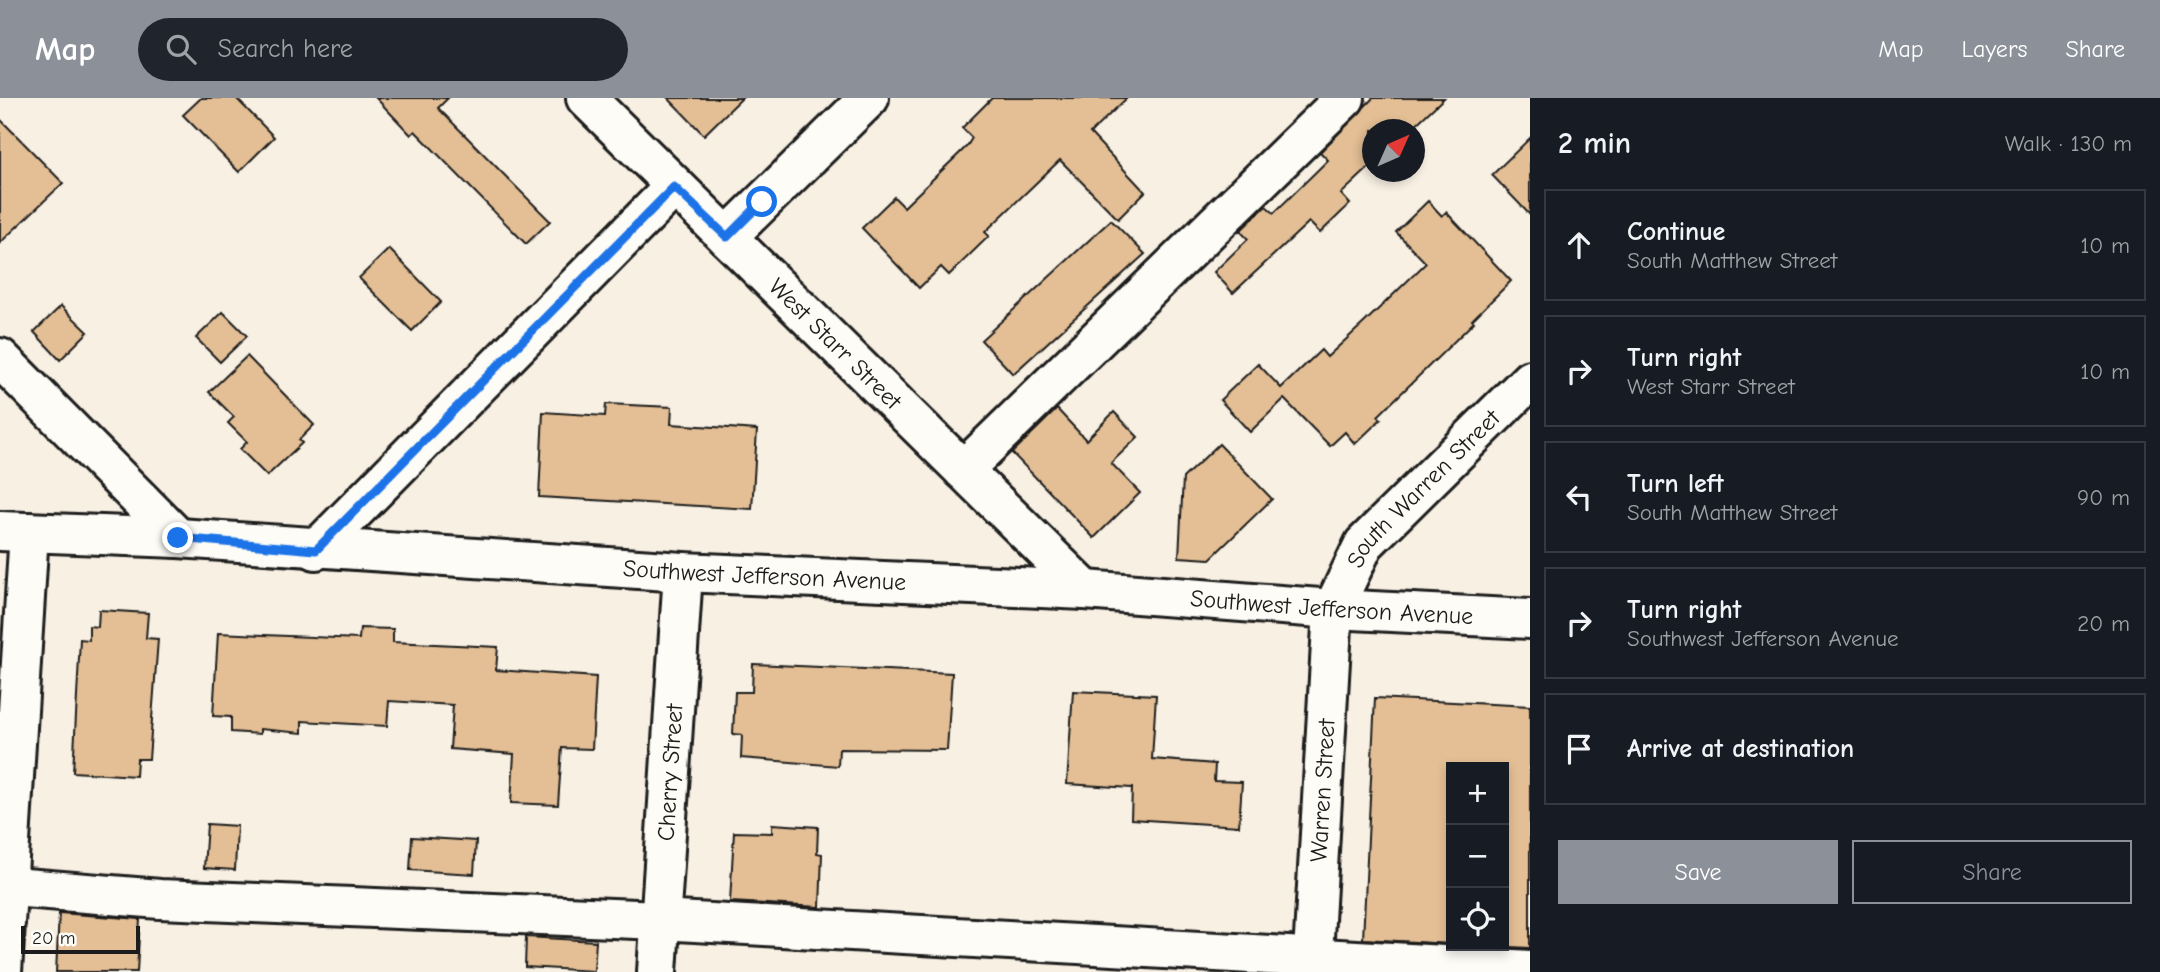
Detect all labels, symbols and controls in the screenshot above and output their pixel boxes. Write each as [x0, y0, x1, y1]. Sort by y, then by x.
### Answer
search box [138, 18, 628, 81]
text: Map [35, 30, 96, 68]
icon: search [162, 30, 200, 68]
text: Search here [218, 34, 353, 64]
text: Map [1878, 35, 1924, 63]
text: Layers [1962, 35, 2027, 63]
text: Share [2065, 35, 2125, 63]
north arrow [1362, 119, 1425, 182]
text: 2 min [1558, 126, 1631, 161]
text: Walk · 130 m [2005, 130, 2132, 157]
route start [746, 186, 777, 217]
text: Continue [1627, 217, 1725, 247]
icon: ahead [1560, 226, 1598, 264]
text: 10 m [2080, 232, 2130, 259]
text: South Matthew Street [1627, 247, 1837, 274]
street label: West Starr Street [763, 272, 908, 416]
text: Turn right [1627, 343, 1741, 373]
icon: right [1560, 352, 1598, 390]
text: 10 m [2080, 358, 2130, 385]
text: West Starr Street [1627, 373, 1795, 400]
street label: South Warren Street [1341, 403, 1506, 572]
text: Turn left [1627, 469, 1724, 499]
icon: left [1560, 478, 1598, 516]
text: 90 m [2077, 484, 2130, 511]
text: South Matthew Street [1627, 499, 1837, 526]
route end [162, 522, 193, 553]
street label: Southwest Jefferson Avenue [622, 554, 907, 596]
street label: Southwest Jefferson Avenue [1189, 584, 1474, 630]
text: Turn right [1627, 595, 1741, 625]
icon: right [1560, 604, 1598, 642]
text: 20 m [2077, 610, 2130, 637]
text: Southwest Jefferson Avenue [1627, 625, 1898, 652]
street label: Cherry Street [652, 702, 688, 842]
street label: Warren Street [1304, 717, 1341, 863]
icon: arrive [1560, 730, 1598, 768]
text: Arrive at destination [1627, 734, 1854, 764]
map controls [1446, 762, 1509, 951]
button: + [1446, 762, 1509, 825]
button: − [1446, 825, 1509, 888]
button: Save [1558, 840, 1838, 904]
button: Share [1852, 840, 2132, 904]
button: locate [1446, 888, 1509, 951]
scale bar [21, 923, 140, 955]
text: 20 m [32, 927, 76, 949]

